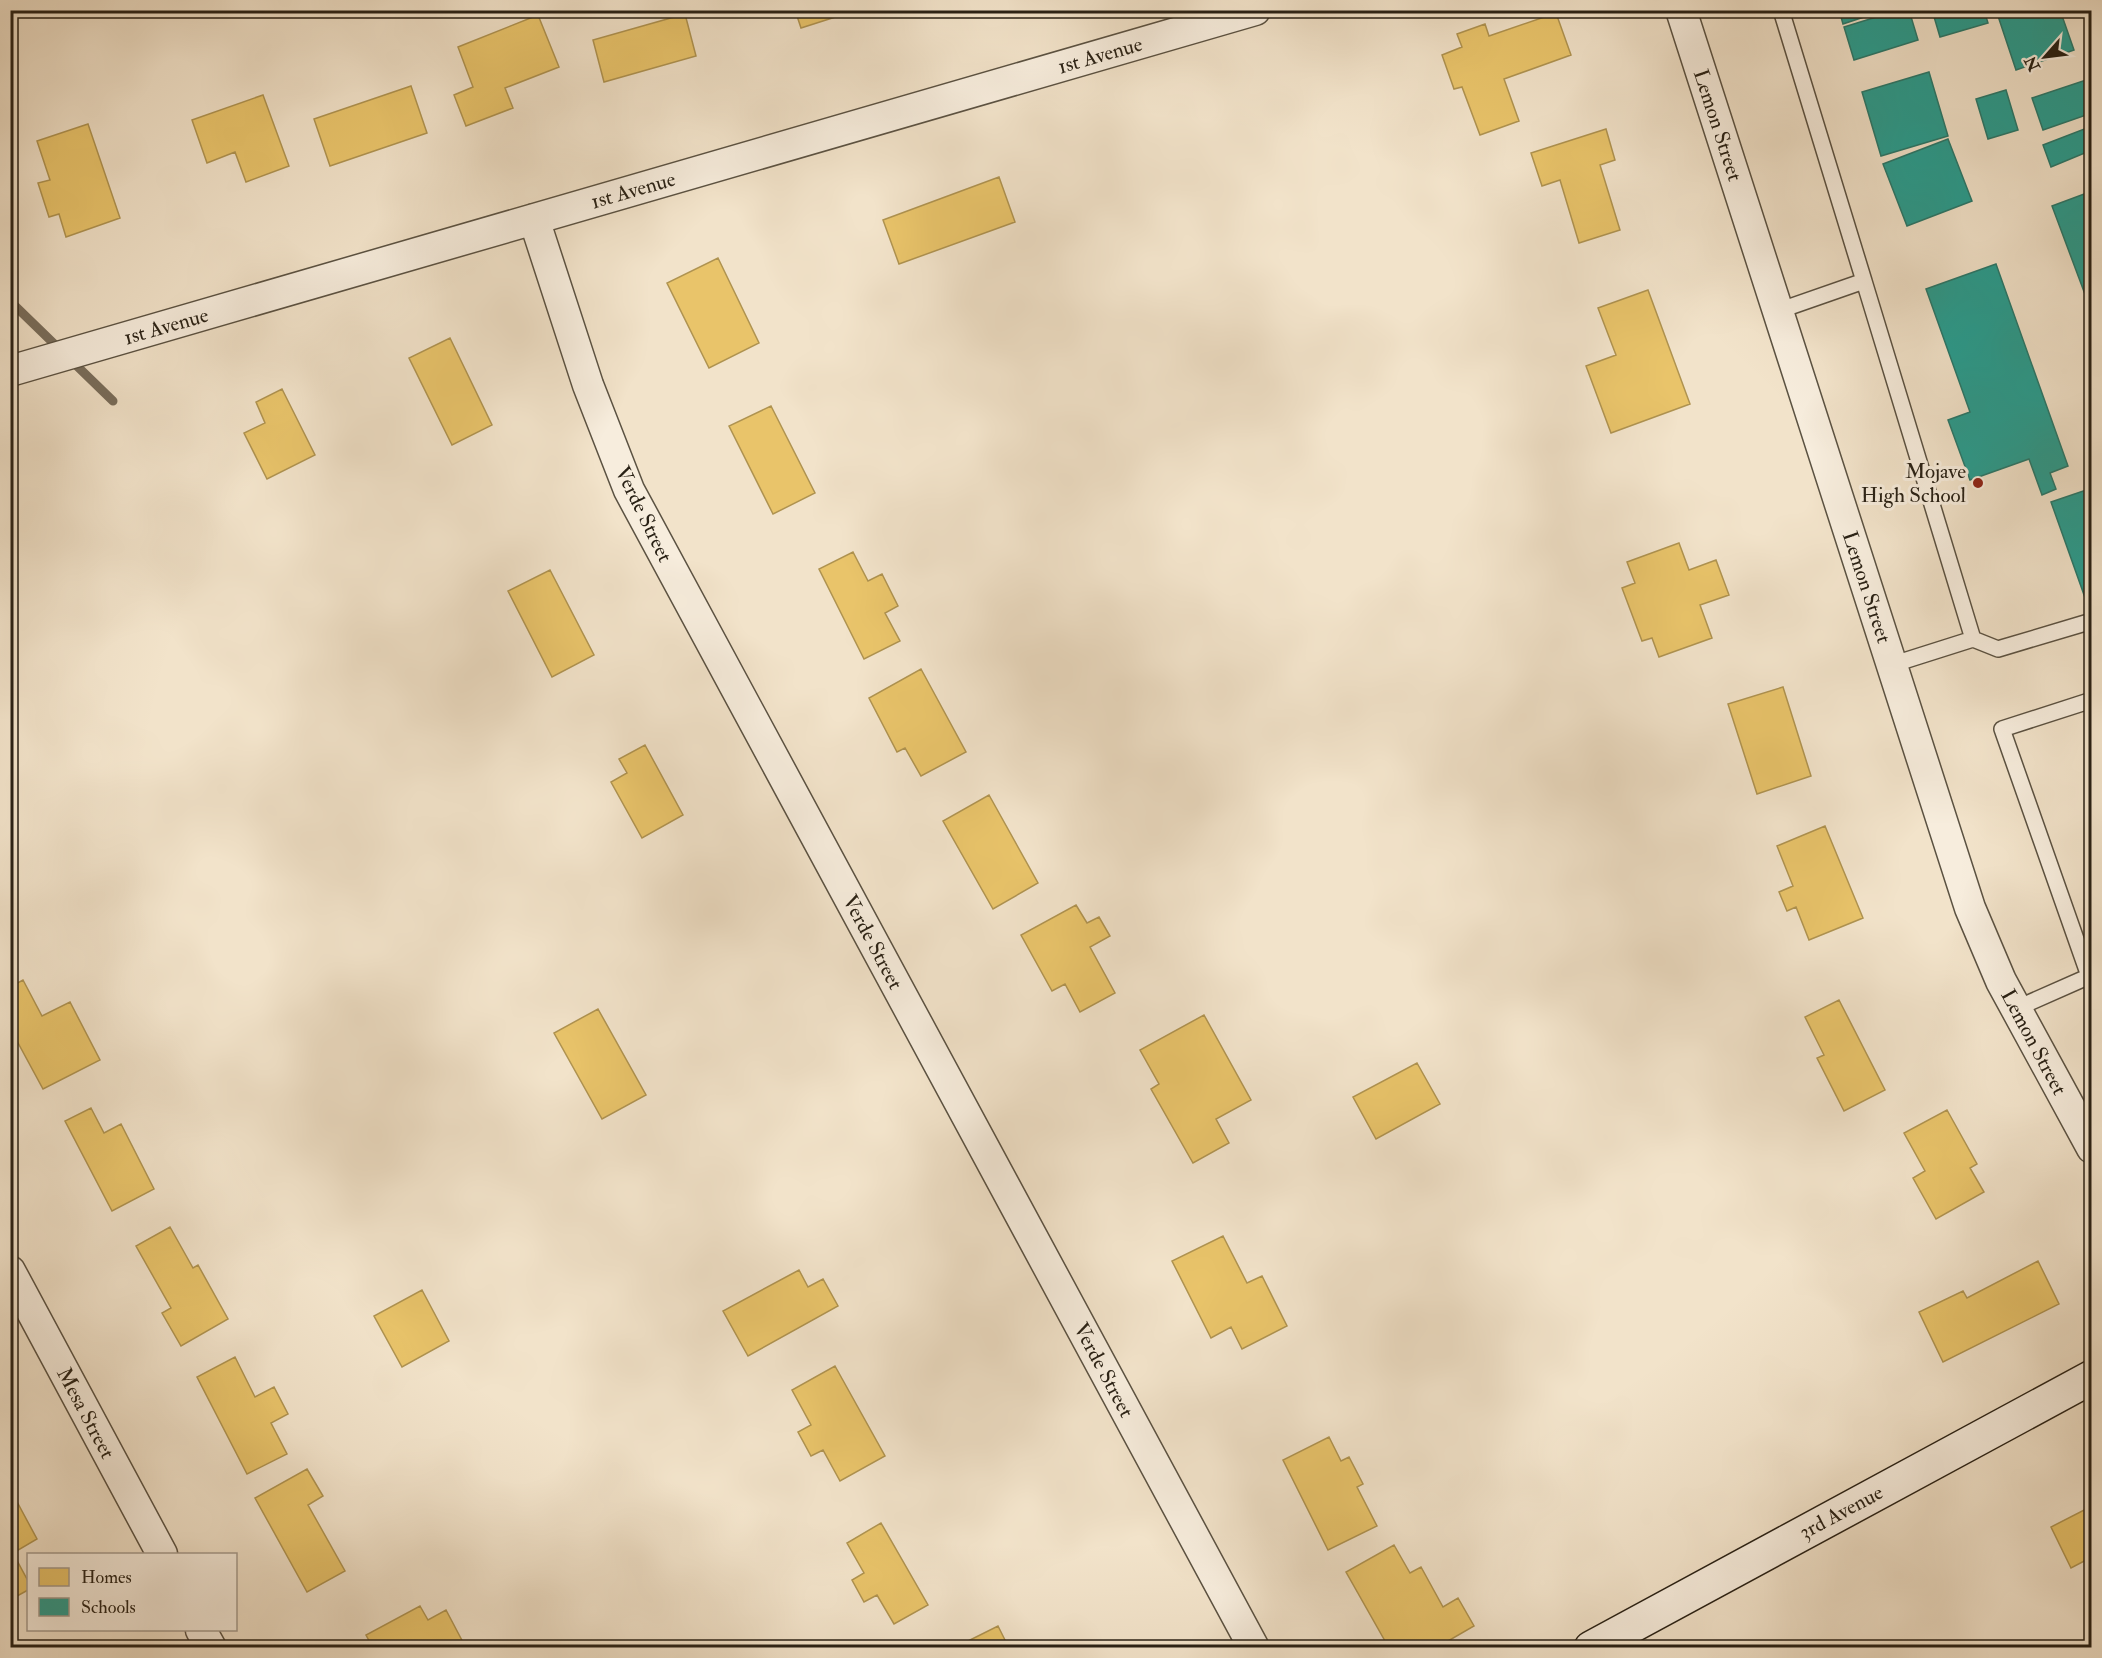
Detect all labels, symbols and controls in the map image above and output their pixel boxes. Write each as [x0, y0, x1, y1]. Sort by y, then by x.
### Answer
north arrow [2015, 27, 2075, 87]
street label: 1st Avenue [1055, 30, 1146, 80]
text: N [2020, 52, 2045, 75]
street label: Lemon Street [1687, 66, 1748, 185]
street label: 1st Avenue [588, 165, 679, 215]
street label: 1st Avenue [121, 301, 212, 351]
place label: Mojave High School [1861, 458, 1967, 509]
street label: Verde Street [609, 462, 679, 567]
marker: Mojave High School [1971, 476, 1985, 490]
street label: Lemon Street [1836, 528, 1897, 647]
street label: Verde Street [836, 890, 909, 995]
street label: Lemon Street [1994, 985, 2073, 1100]
street label: Verde Street [1067, 1318, 1140, 1423]
street label: Mesa Street [50, 1363, 121, 1464]
street label: 3rd Avenue [1795, 1479, 1888, 1546]
legend [27, 1553, 237, 1631]
text: Homes [81, 1566, 132, 1589]
text: Schools [81, 1596, 136, 1619]

